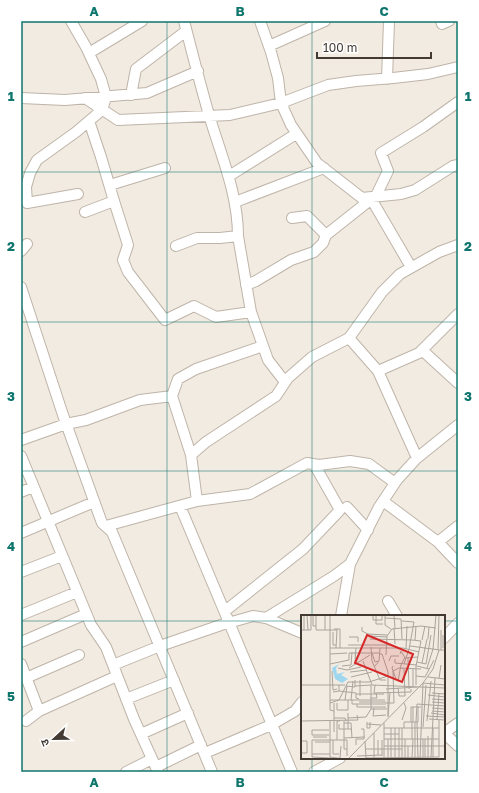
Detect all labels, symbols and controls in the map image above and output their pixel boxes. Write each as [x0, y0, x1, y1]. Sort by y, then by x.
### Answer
text: A [89, 3, 99, 19]
text: B [235, 3, 245, 19]
text: C [379, 3, 389, 19]
scale bar [317, 34, 431, 60]
text: 100 m [323, 40, 357, 55]
text: 1 [8, 88, 15, 104]
text: 1 [465, 88, 472, 104]
text: 2 [7, 238, 15, 254]
text: 2 [464, 238, 472, 254]
text: 3 [7, 388, 15, 404]
text: 3 [464, 388, 472, 404]
text: 4 [7, 538, 15, 554]
text: 4 [464, 538, 472, 554]
inset map [301, 615, 445, 759]
text: 5 [7, 688, 15, 704]
text: 5 [464, 688, 472, 704]
north arrow [34, 719, 74, 759]
text: उ [37, 737, 51, 748]
text: A [89, 774, 99, 790]
text: B [235, 774, 245, 790]
text: C [379, 774, 389, 790]

